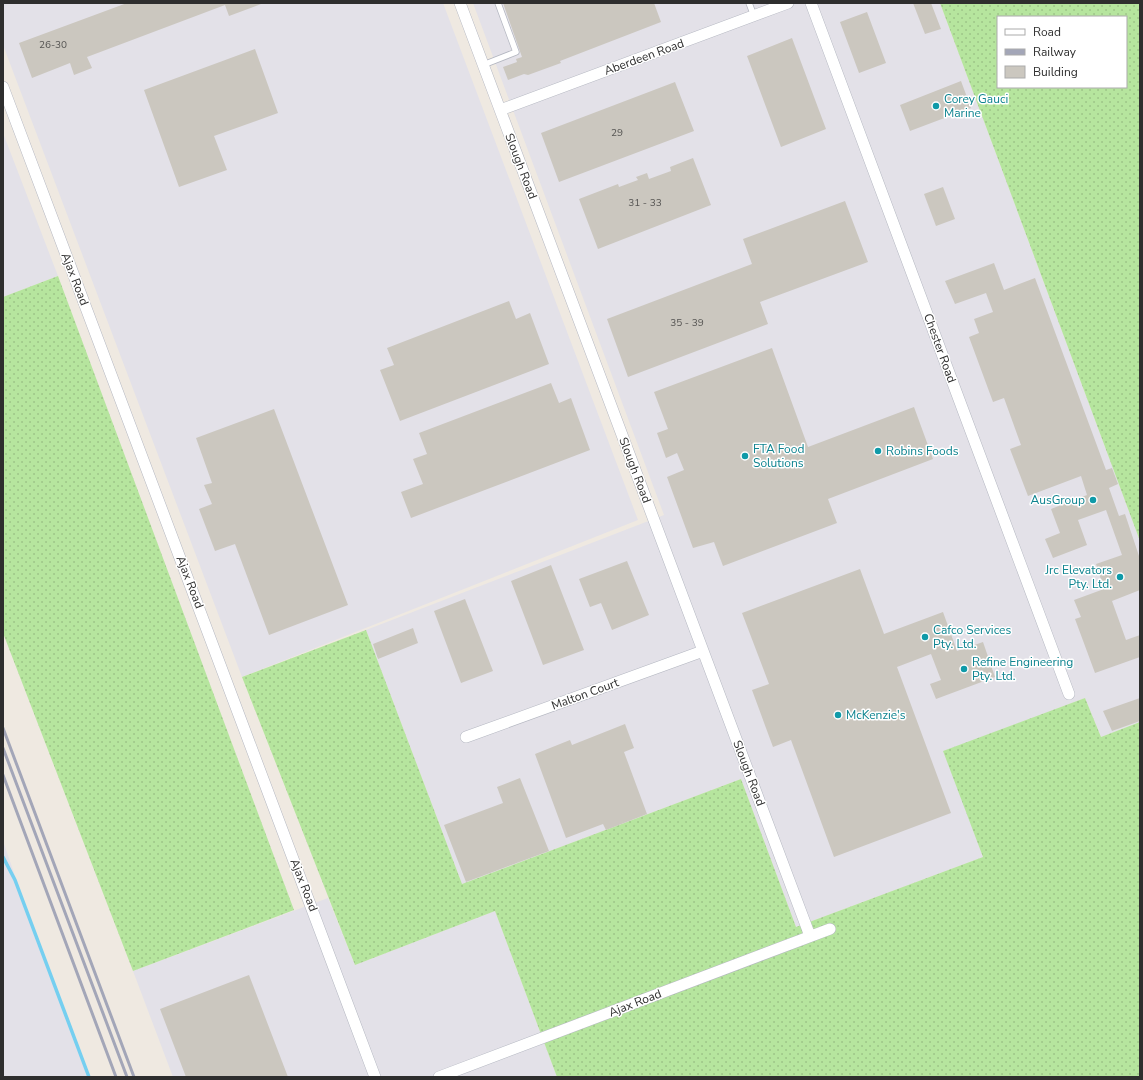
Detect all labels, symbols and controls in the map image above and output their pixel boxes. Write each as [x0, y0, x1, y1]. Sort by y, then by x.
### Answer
legend [997, 16, 1127, 88]
text: Road [1033, 24, 1061, 40]
street label: Aberdeen Road [602, 35, 686, 79]
house number: 26-30 [39, 38, 67, 52]
text: Railway [1033, 44, 1077, 60]
text: Building [1033, 64, 1078, 80]
place label: Corey Gauci Marine [944, 91, 1008, 121]
marker: Corey Gauci Marine [931, 101, 941, 111]
house number: 29 [611, 126, 623, 140]
street label: Slough Road [501, 131, 541, 201]
house number: 31 - 33 [628, 196, 662, 210]
street label: Ajax Road [58, 250, 92, 308]
street label: Chester Road [920, 311, 960, 385]
house number: 35 - 39 [670, 316, 704, 330]
street label: Slough Road [615, 435, 655, 505]
place label: FTA Food Solutions [753, 441, 804, 471]
place label: Robins Foods [886, 443, 959, 459]
marker: Robins Foods [873, 446, 883, 456]
marker: FTA Food Solutions [740, 451, 750, 461]
place label: AusGroup [1030, 492, 1085, 508]
marker: AusGroup [1088, 495, 1098, 505]
street label: Ajax Road [173, 553, 207, 611]
place label: Jrc Elevators Pty. Ltd. [1044, 562, 1112, 592]
marker: Jrc Elevators Pty. Ltd. [1115, 572, 1125, 582]
place label: Cafco Services Pty. Ltd. [933, 622, 1011, 652]
marker: Cafco Services Pty. Ltd. [920, 632, 930, 642]
place label: Refine Engineering Pty. Ltd. [972, 654, 1073, 684]
marker: Refine Engineering Pty. Ltd. [959, 664, 969, 674]
street label: Malton Court [549, 674, 622, 714]
place label: McKenzie's [846, 707, 906, 723]
marker: McKenzie's [833, 710, 843, 720]
street label: Slough Road [729, 738, 769, 808]
street label: Ajax Road [287, 856, 321, 914]
street label: Ajax Road [606, 986, 664, 1020]

